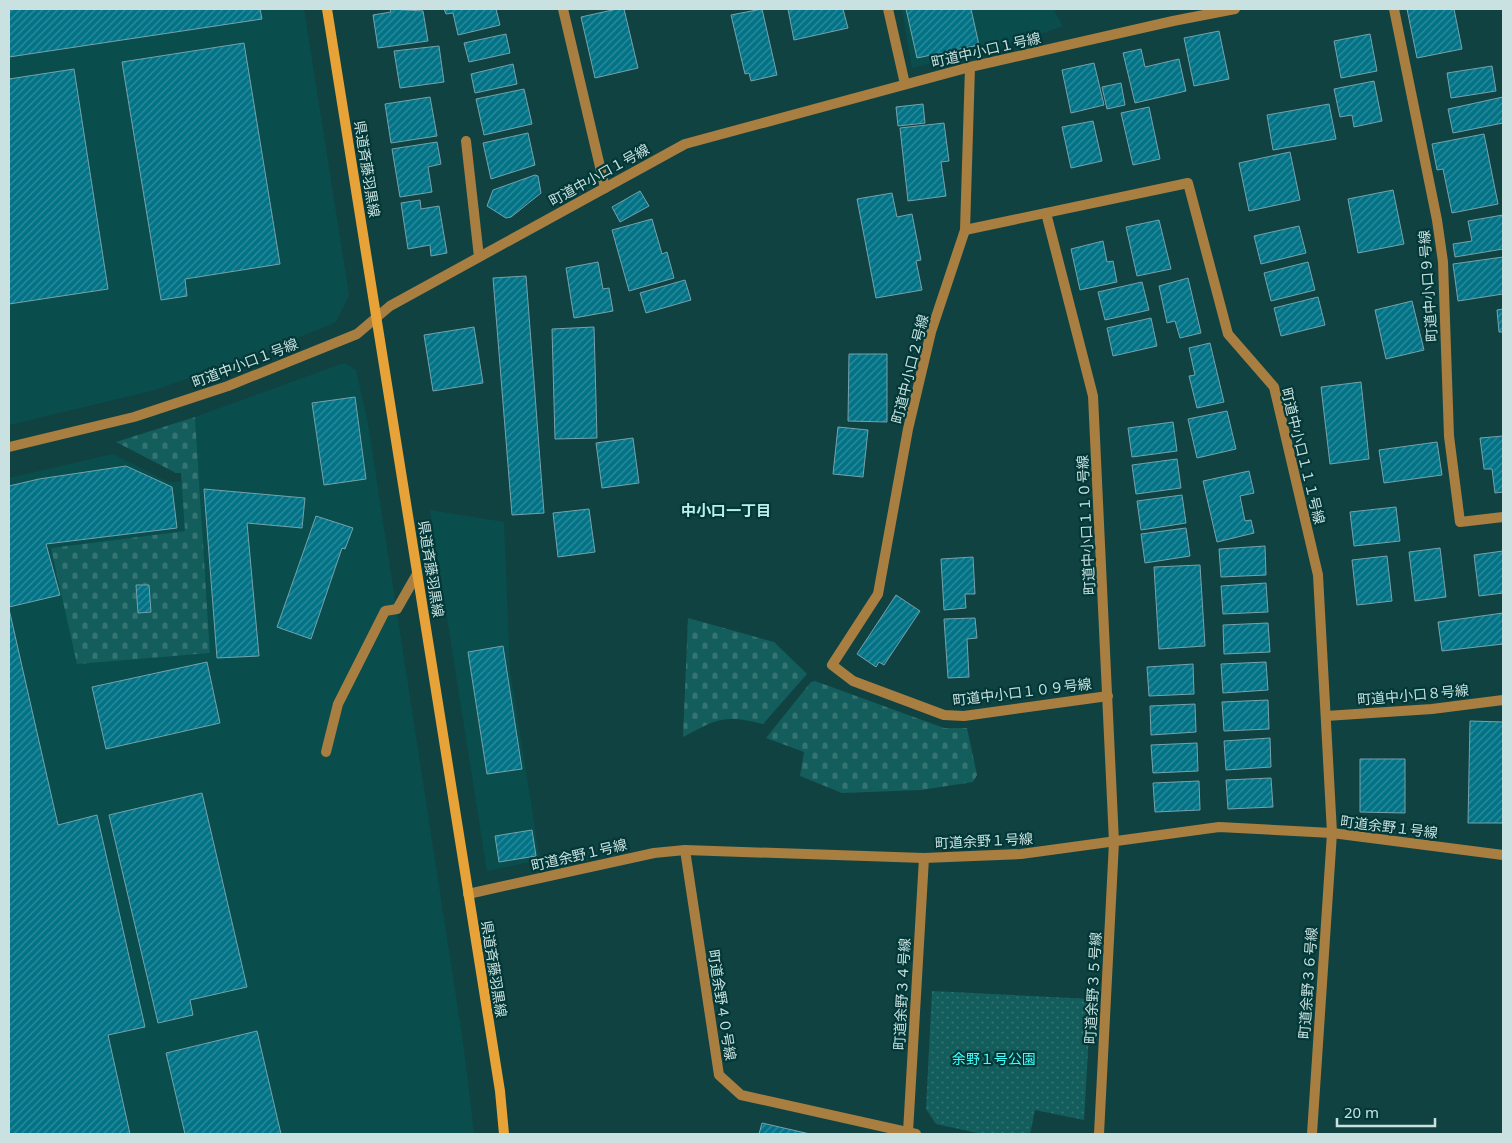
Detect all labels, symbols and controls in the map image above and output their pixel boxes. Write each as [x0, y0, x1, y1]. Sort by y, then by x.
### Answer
street label: 町道中小口１号線 [929, 28, 1043, 71]
street label: 県道斉藤羽黒線 [350, 119, 385, 219]
street label: 町道中小口１号線 [545, 139, 652, 210]
street label: 町道中小口９号線 [1414, 230, 1441, 343]
street label: 町道中小口２号線 [887, 312, 932, 426]
street label: 町道中小口１号線 [189, 334, 301, 391]
street label: 町道中小口１１１号線 [1277, 386, 1330, 526]
street label: 町道中小口１１０号線 [1072, 455, 1099, 595]
district label: 中小口一丁目 [681, 500, 771, 520]
street label: 県道斉藤羽黒線 [414, 519, 449, 619]
street label: 町道中小口１０９号線 [951, 674, 1093, 709]
street label: 町道中小口８号線 [1356, 680, 1470, 709]
street label: 町道余野１号線 [1339, 811, 1439, 842]
street label: 町道余野１号線 [935, 828, 1033, 853]
street label: 町道余野１号線 [529, 834, 629, 875]
street label: 県道斉藤羽黒線 [477, 919, 512, 1019]
street label: 町道余野３６号線 [1294, 926, 1321, 1039]
street label: 町道余野３５号線 [1080, 932, 1105, 1044]
street label: 町道余野３４号線 [889, 938, 914, 1050]
street label: 町道余野４０号線 [704, 948, 741, 1062]
park label: 余野１号公園 [952, 1049, 1036, 1068]
scale bar [1337, 1096, 1434, 1128]
text: 20 m [1344, 1102, 1379, 1122]

